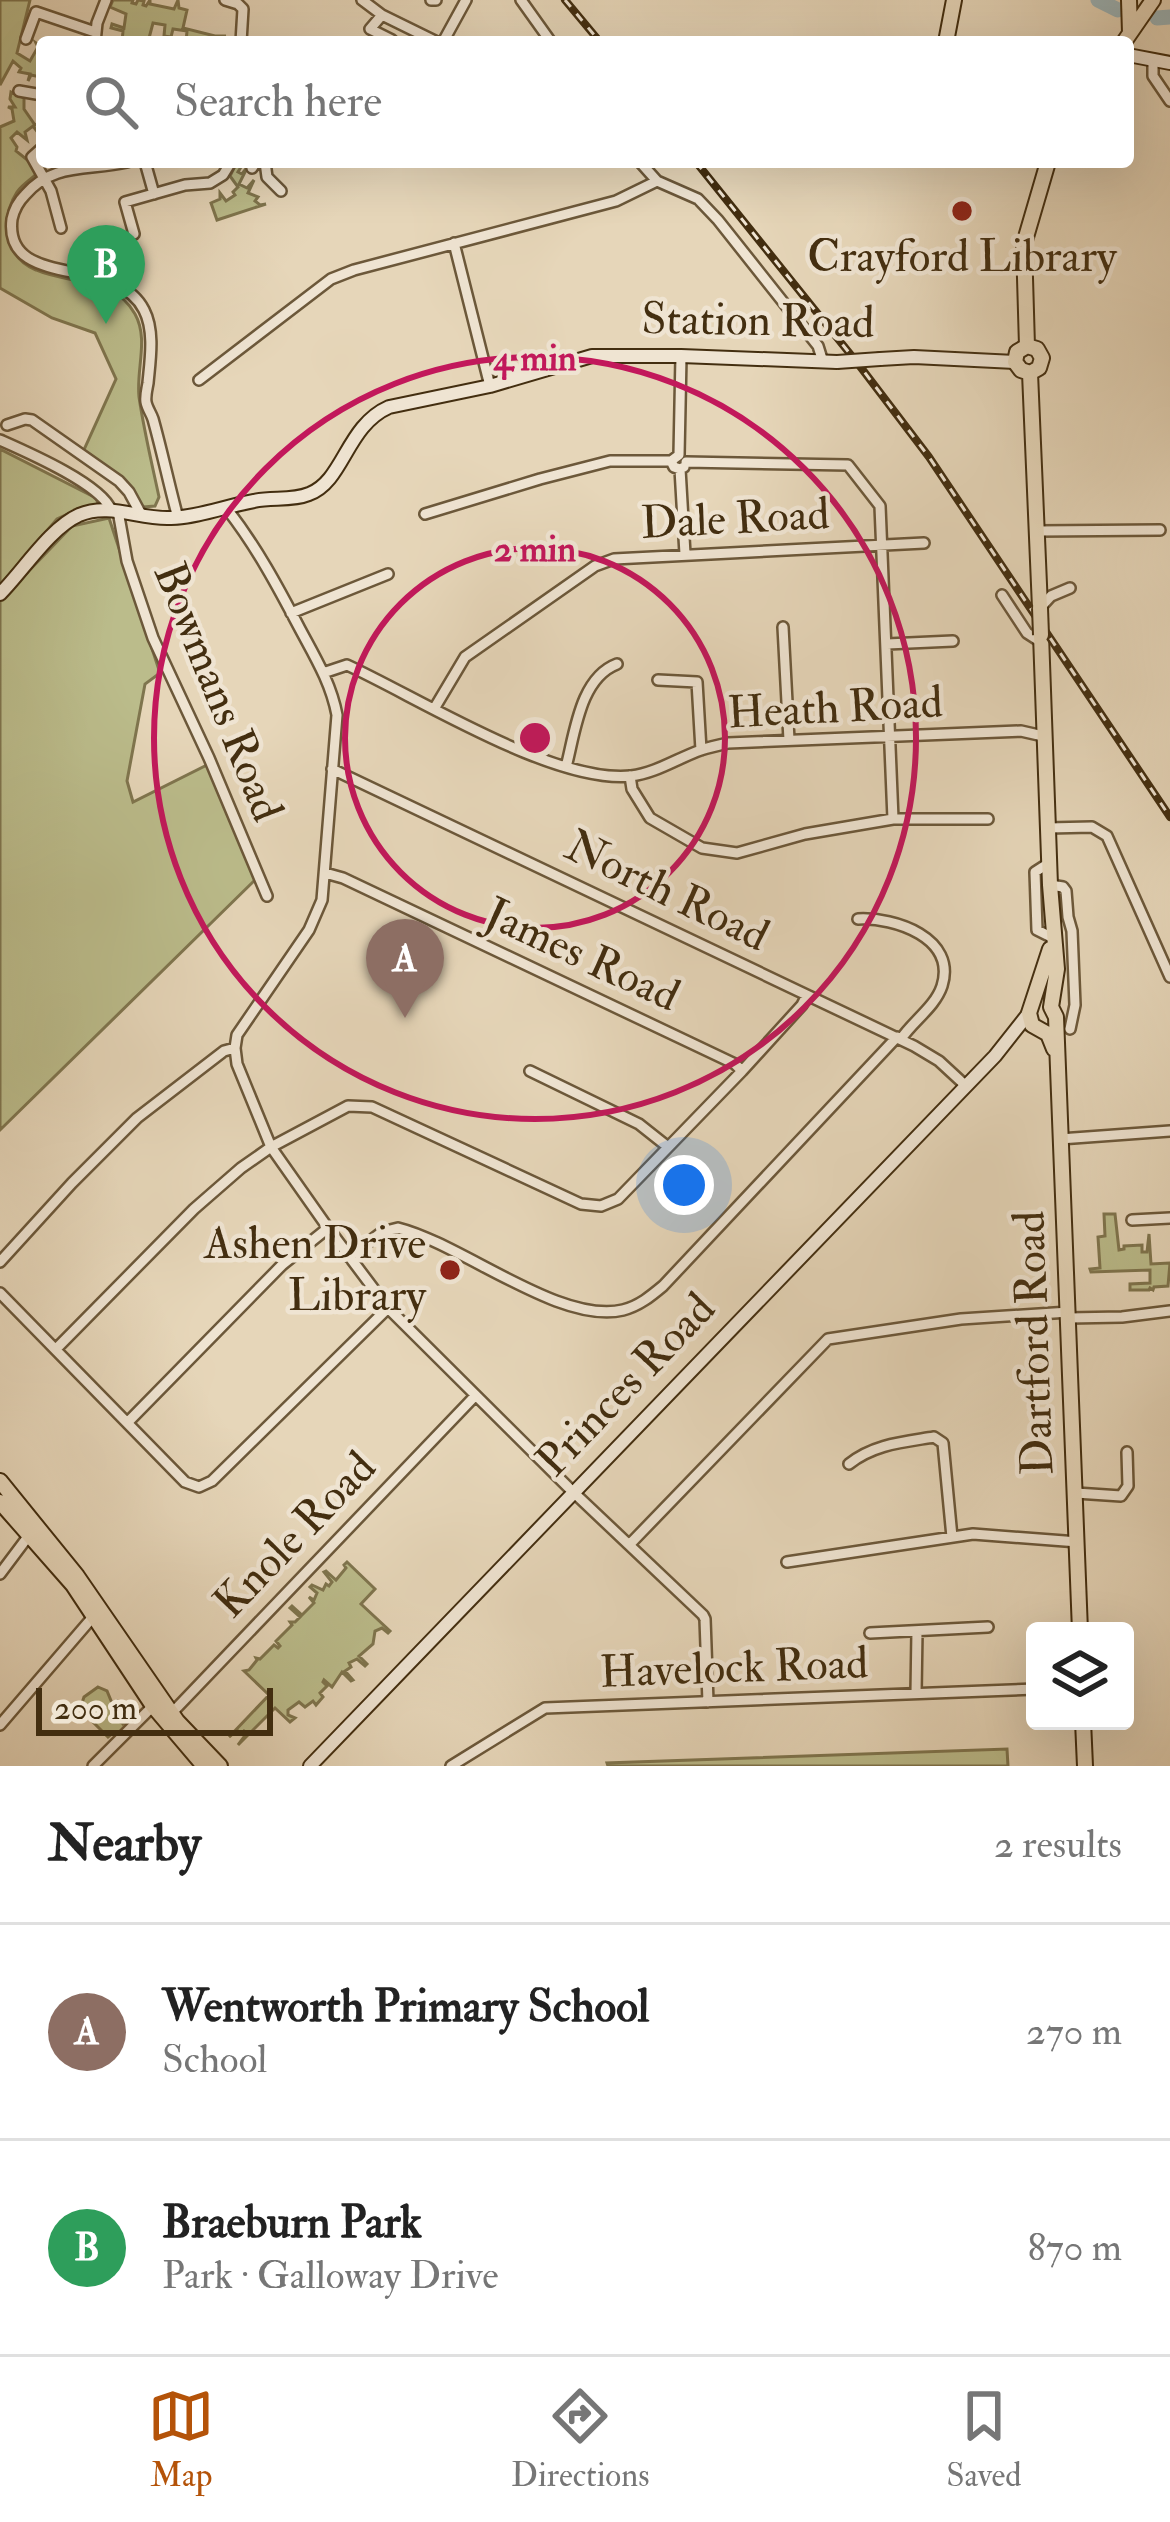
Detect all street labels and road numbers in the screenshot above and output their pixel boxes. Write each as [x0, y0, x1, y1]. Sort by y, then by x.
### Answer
street label: Station Road [641, 291, 875, 351]
street label: Dale Road [639, 486, 831, 552]
street label: Bowmans Road [141, 554, 295, 830]
street label: Heath Road [726, 674, 944, 742]
street label: North Road [556, 818, 778, 964]
street label: James Road [474, 885, 688, 1024]
street label: Dartford Road [1001, 1210, 1067, 1476]
street label: Princes Road [525, 1282, 727, 1488]
street label: Knole Road [202, 1440, 388, 1630]
street label: Havelock Road [599, 1635, 869, 1701]

